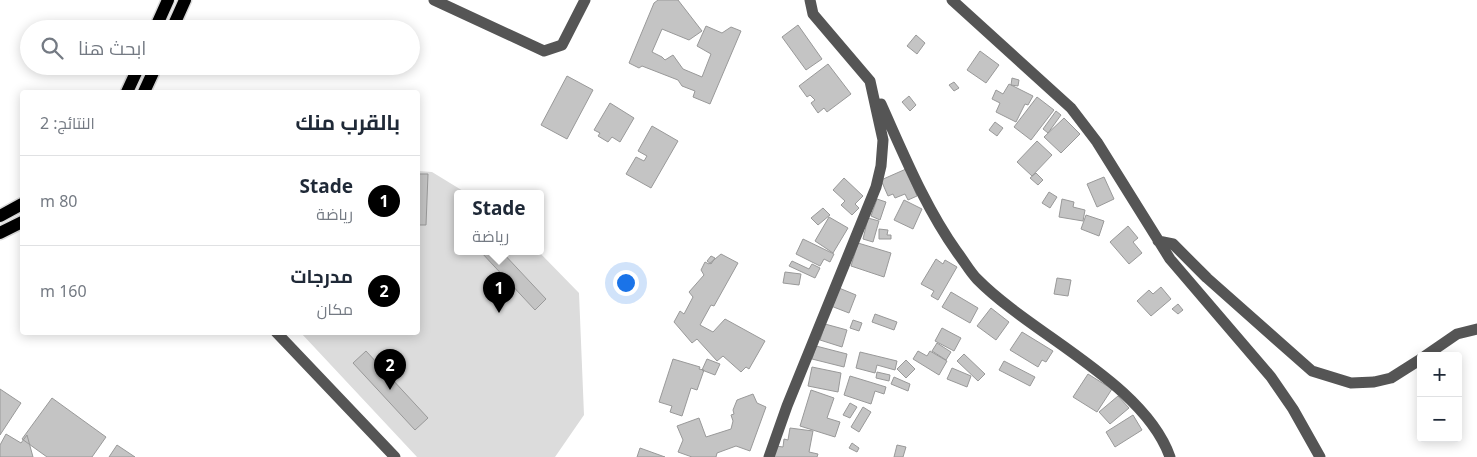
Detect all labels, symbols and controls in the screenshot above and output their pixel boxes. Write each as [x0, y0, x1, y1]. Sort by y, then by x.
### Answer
search box [20, 20, 420, 75]
icon: search [38, 34, 66, 62]
text: ابحث هنا [78, 35, 146, 61]
text: بالقرب منك [295, 108, 400, 136]
text: النتائج: 2 [40, 112, 95, 134]
text: Stade [300, 173, 353, 199]
text: 80 m [40, 190, 77, 212]
text: 1 [379, 190, 389, 212]
popup [454, 190, 544, 255]
text: Stade [472, 195, 526, 221]
text: رياضة [316, 203, 353, 225]
text: رياضة [472, 225, 509, 247]
text: مدرجات [291, 263, 353, 289]
your location [613, 270, 639, 296]
pin: 1 [483, 272, 515, 313]
text: 160 m [40, 280, 87, 302]
text: 2 [379, 280, 389, 302]
text: مكان [317, 298, 353, 320]
pin: 2 [374, 349, 406, 390]
map controls [1417, 352, 1462, 442]
button: + [1417, 352, 1462, 397]
button: − [1417, 397, 1462, 442]

